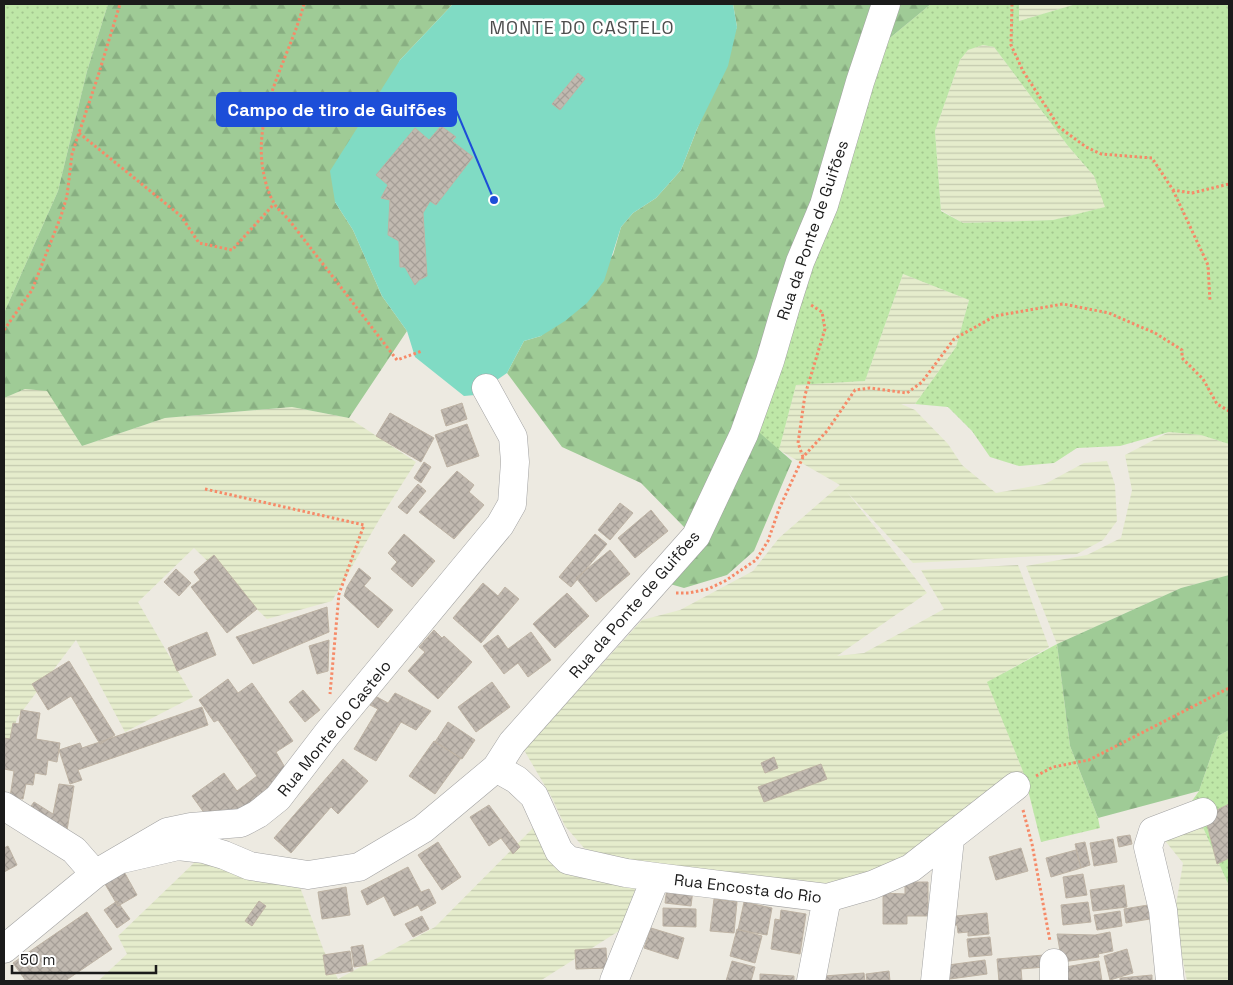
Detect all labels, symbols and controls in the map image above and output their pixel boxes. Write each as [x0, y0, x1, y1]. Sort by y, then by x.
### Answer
district label: MONTE DO CASTELO [490, 16, 674, 39]
callout: Campo de tiro de Guifões [217, 93, 456, 126]
text: Campo de tiro de Guifões [228, 98, 446, 121]
street label: Rua da Ponte de Guifões [772, 137, 853, 323]
street label: Rua da Ponte de Guifões [564, 526, 704, 683]
street label: Rua Monte do Castelo [273, 656, 396, 801]
street label: Rua Encosta do Rio [673, 869, 823, 908]
scale bar [12, 942, 156, 974]
text: 50 m [20, 950, 55, 969]

